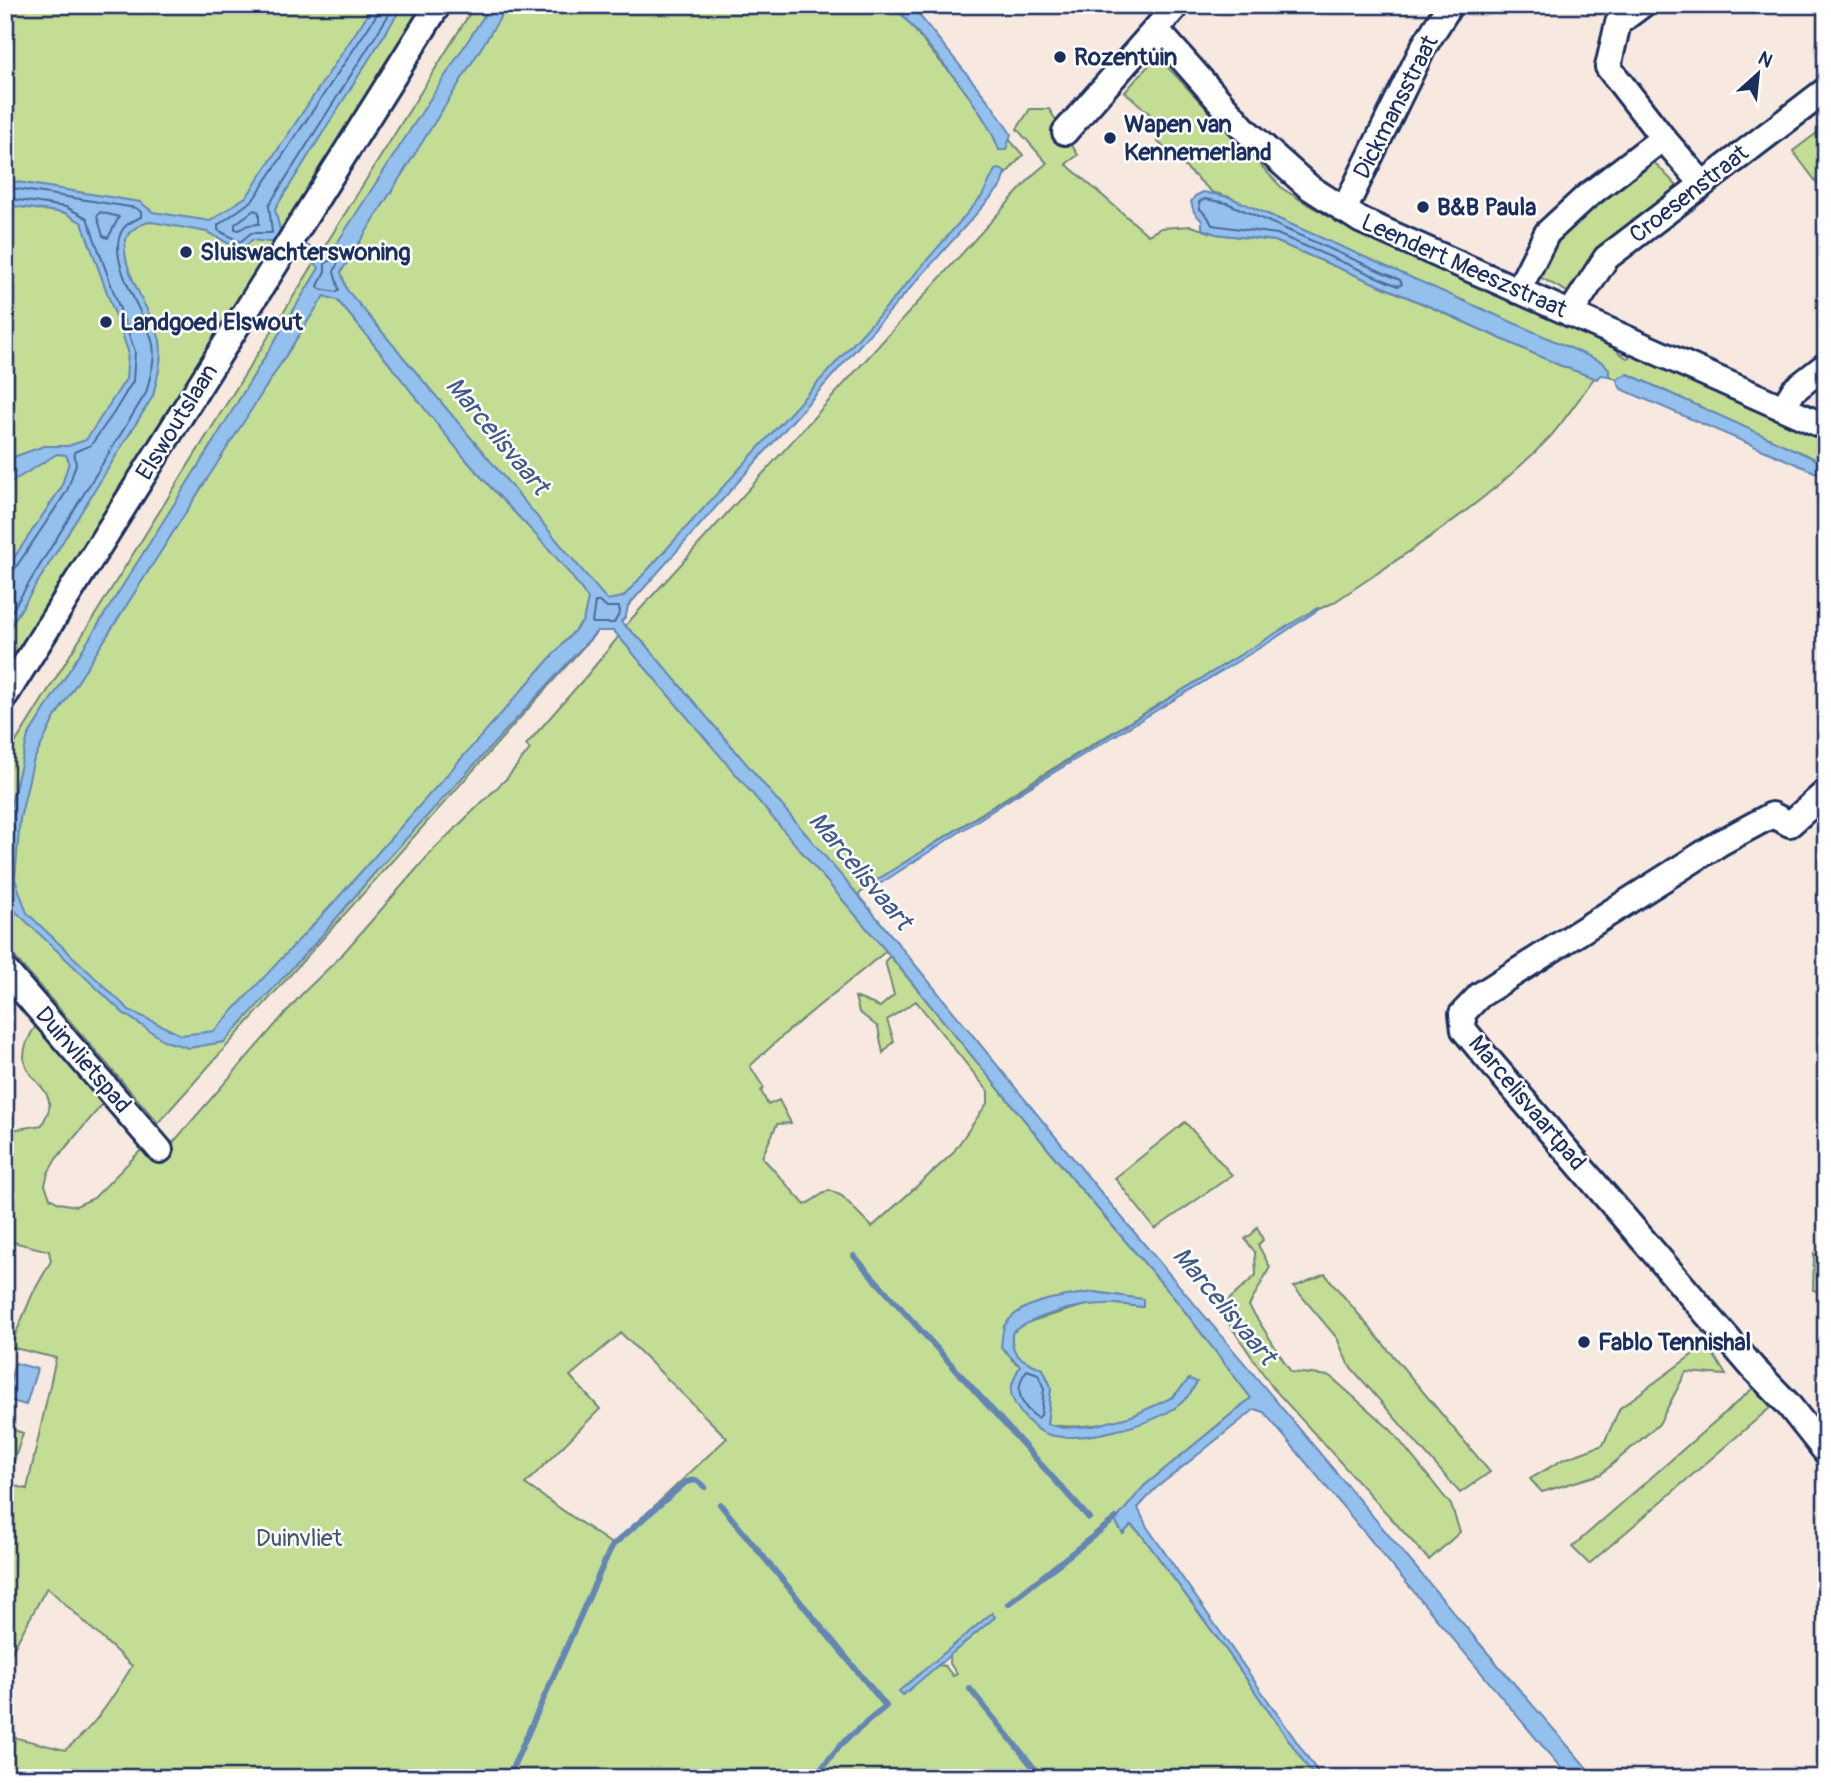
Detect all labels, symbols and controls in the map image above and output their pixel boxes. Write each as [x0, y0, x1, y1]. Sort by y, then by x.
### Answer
street label: Dickmansstraat [1347, 30, 1445, 184]
north arrow [1722, 38, 1792, 108]
place label: Rozentuin [1074, 43, 1177, 72]
text: N [1754, 46, 1777, 73]
marker: Rozentuin [1052, 49, 1068, 65]
place label: Wapen van Kennemerland [1124, 110, 1272, 167]
marker: Wapen van Kennemerland [1102, 130, 1118, 146]
street label: Croesenstraat [1624, 138, 1755, 249]
place label: B&B Paula [1437, 193, 1536, 222]
marker: B&B Paula [1415, 199, 1431, 215]
street label: Leendert Meeszstraat [1357, 208, 1572, 325]
place label: Sluiswachterswoning [200, 238, 411, 267]
marker: Sluiswachterswoning [178, 244, 194, 260]
place label: Landgoed Elswout [120, 308, 304, 337]
marker: Landgoed Elswout [98, 314, 114, 330]
street label: Elswoutslaan [130, 359, 224, 485]
water label: Marcelisvaart [438, 370, 557, 503]
water label: Marcelisvaart [801, 805, 920, 938]
street label: Duinvlietspad [29, 1001, 137, 1119]
street label: Marcelisvaartpad [1462, 1030, 1592, 1176]
water label: Marcelisvaart [1165, 1240, 1284, 1373]
place label: Fablo Tennishal [1598, 1328, 1751, 1357]
marker: Fablo Tennishal [1576, 1334, 1592, 1350]
park label: Duinvliet [256, 1524, 343, 1553]

